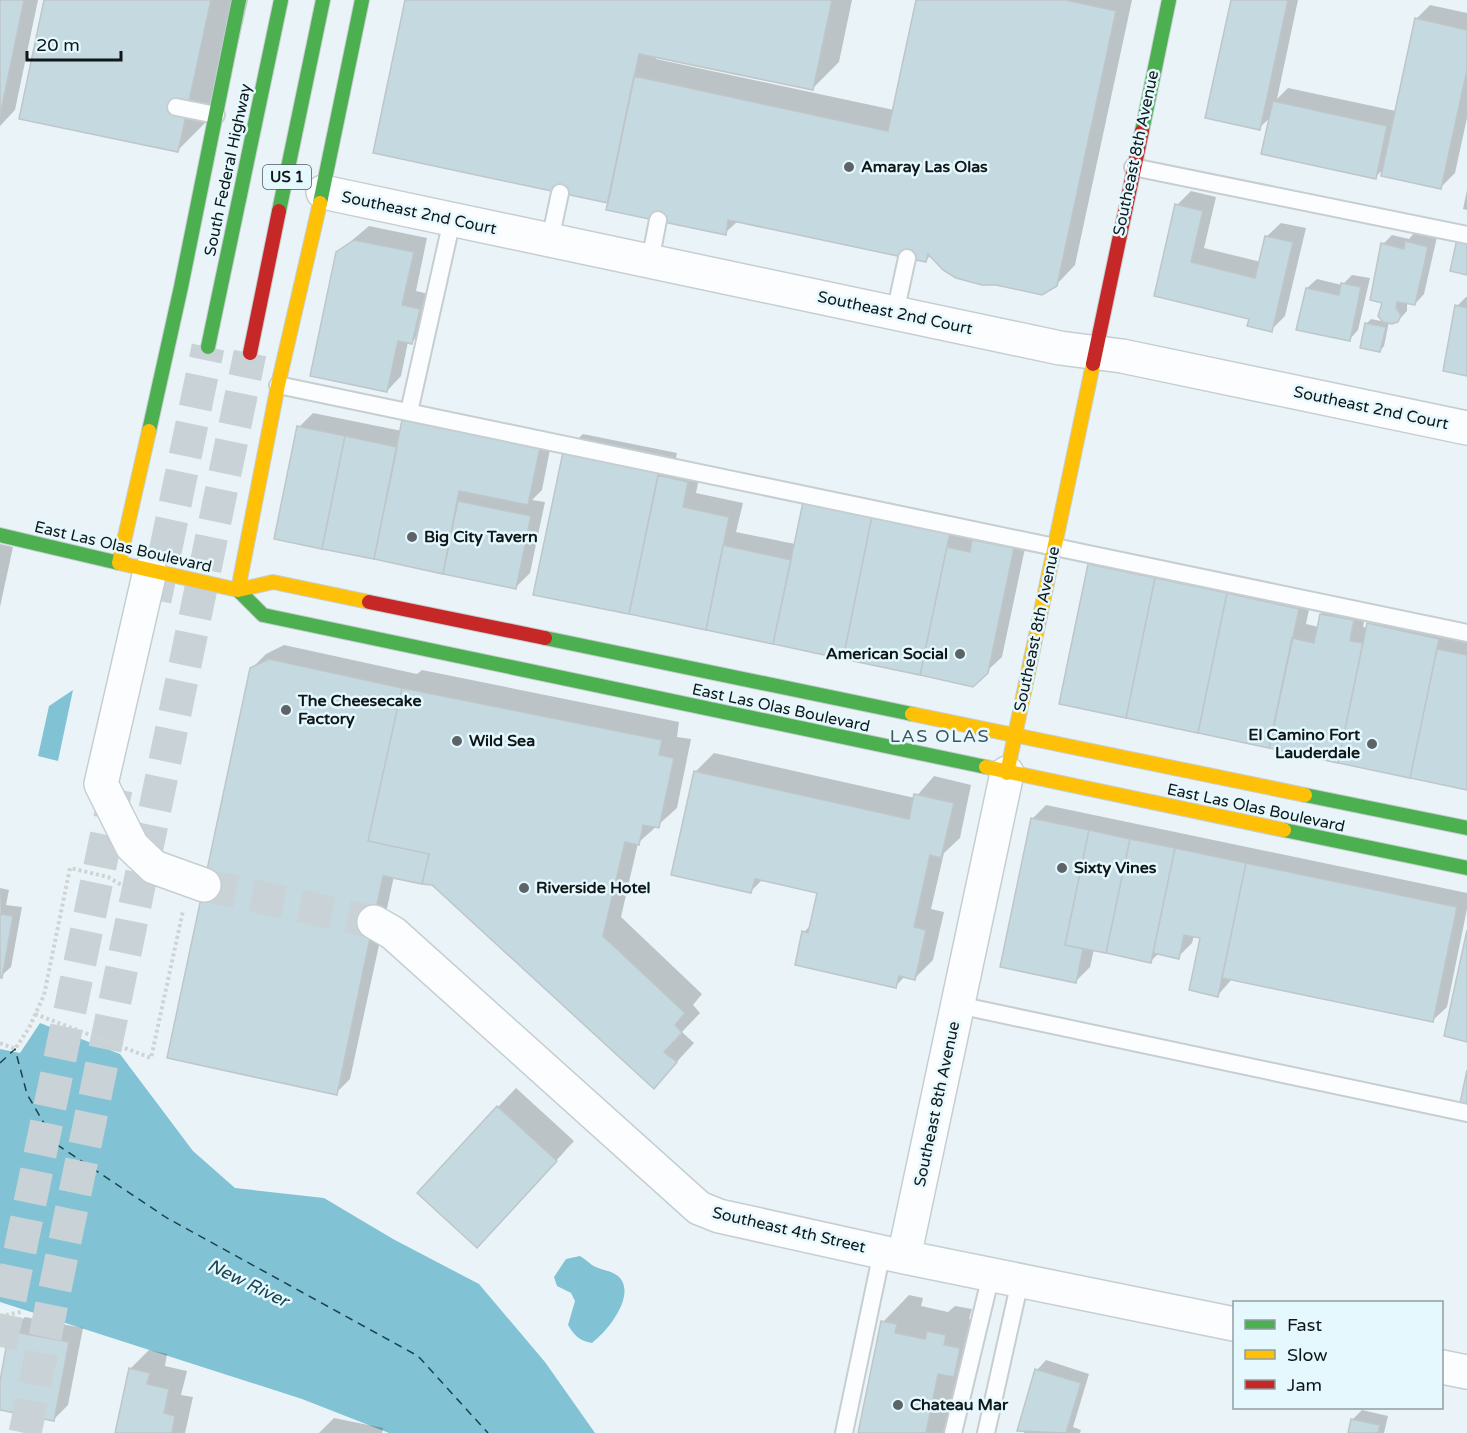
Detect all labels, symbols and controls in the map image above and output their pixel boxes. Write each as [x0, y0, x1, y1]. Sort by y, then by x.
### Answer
scale bar [27, 24, 122, 62]
text: 20 m [36, 34, 80, 56]
street label: Southeast 8th Avenue [1109, 69, 1163, 237]
street label: South Federal Highway [200, 82, 256, 258]
place label: Amaray Las Olas [861, 157, 988, 177]
marker: Amaray Las Olas [842, 160, 856, 174]
road number: US 1 [263, 165, 311, 189]
street label: Southeast 2nd Court [340, 187, 498, 239]
street label: Southeast 2nd Court [816, 287, 974, 339]
street label: Southeast 2nd Court [1292, 382, 1450, 434]
street label: East Las Olas Boulevard [32, 517, 214, 577]
place label: Big City Tavern [424, 527, 538, 547]
marker: Big City Tavern [405, 530, 419, 544]
street label: Southeast 8th Avenue [1010, 545, 1064, 713]
place label: American Social [826, 644, 948, 664]
marker: American Social [953, 647, 967, 661]
street label: East Las Olas Boulevard [690, 679, 872, 737]
place label: The Cheesecake Factory [297, 691, 421, 729]
marker: The Cheesecake Factory [279, 703, 293, 717]
district label: LAS OLAS [890, 725, 990, 747]
place label: El Camino Fort Lauderdale [1248, 725, 1361, 763]
place label: Wild Sea [469, 731, 535, 751]
marker: Wild Sea [450, 734, 464, 748]
marker: El Camino Fort Lauderdale [1365, 737, 1379, 751]
street label: East Las Olas Boulevard [1165, 779, 1347, 837]
place label: Sixty Vines [1074, 858, 1157, 878]
marker: Sixty Vines [1055, 861, 1069, 875]
place label: Riverside Hotel [536, 878, 650, 898]
marker: Riverside Hotel [517, 881, 531, 895]
street label: Southeast 8th Avenue [910, 1020, 964, 1188]
street label: Southeast 4th Street [710, 1203, 868, 1257]
water label: New River [204, 1254, 294, 1313]
legend [1233, 1301, 1443, 1409]
text: Fast [1287, 1314, 1322, 1336]
text: Slow [1287, 1344, 1328, 1366]
text: Jam [1287, 1374, 1322, 1396]
place label: Chateau Mar [910, 1395, 1009, 1415]
marker: Chateau Mar [891, 1398, 905, 1412]

